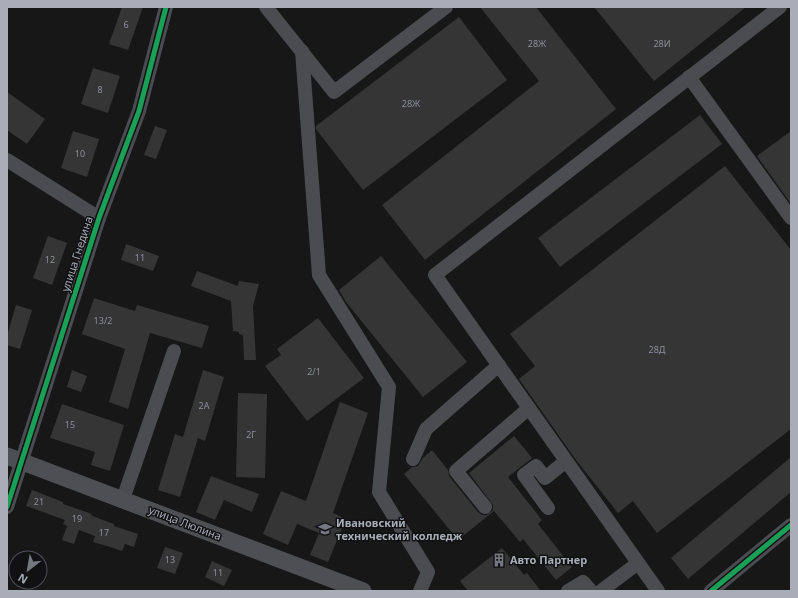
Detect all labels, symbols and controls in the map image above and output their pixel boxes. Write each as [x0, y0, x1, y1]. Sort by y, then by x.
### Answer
house number: 6 [123, 18, 129, 31]
house number: 28Ж [528, 37, 547, 50]
house number: 28И [653, 37, 671, 50]
house number: 8 [97, 83, 103, 96]
house number: 28Ж [402, 97, 421, 110]
house number: 10 [75, 147, 85, 160]
street label: улица Гнедина [57, 214, 96, 293]
house number: 11 [135, 251, 145, 264]
house number: 12 [45, 253, 55, 266]
house number: 13/2 [94, 314, 112, 327]
house number: 28Д [649, 343, 666, 356]
house number: 2/1 [307, 365, 321, 378]
house number: 2А [199, 399, 210, 412]
house number: 15 [65, 418, 75, 431]
house number: 2Г [246, 428, 256, 441]
house number: 21 [34, 495, 44, 508]
street label: улица Люлина [147, 502, 224, 543]
house number: 19 [72, 512, 82, 525]
place label: Ивановский технический колледж [336, 515, 463, 543]
school or university icon: Ивановский технический колледж [317, 521, 333, 537]
house number: 17 [99, 526, 109, 539]
north arrow [8, 550, 48, 590]
building icon: Авто Партнер [491, 552, 507, 568]
place label: Авто Партнер [510, 552, 587, 567]
house number: 13 [165, 553, 175, 566]
house number: 11 [213, 566, 223, 579]
text: N [15, 570, 30, 588]

